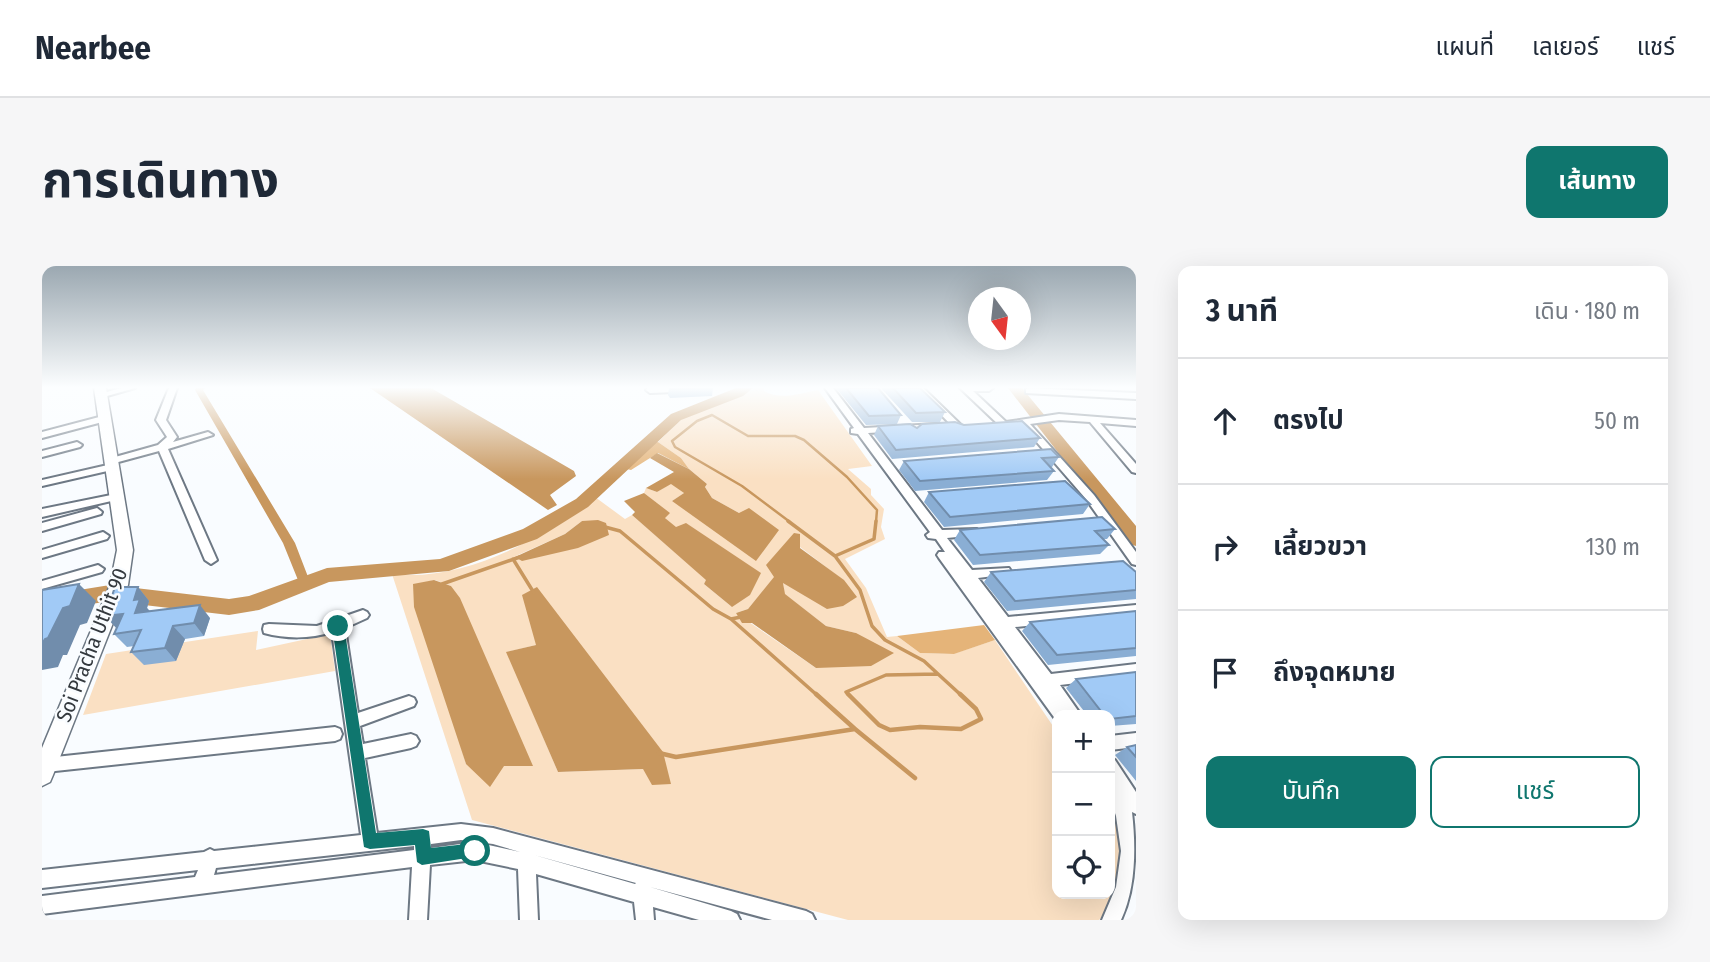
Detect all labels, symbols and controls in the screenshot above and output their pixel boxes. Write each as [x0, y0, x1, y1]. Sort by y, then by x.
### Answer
text: Nearbee [35, 28, 151, 68]
text: แผนที่ [1436, 33, 1494, 61]
text: เลเยอร์ [1532, 33, 1599, 61]
text: แชร์ [1637, 33, 1675, 61]
button: เส้นทาง [1526, 146, 1668, 218]
text: การเดินทาง [42, 151, 279, 210]
north arrow [968, 287, 1031, 350]
text: 3 นาที [1206, 293, 1278, 329]
text: เดิน · 180 m [1534, 297, 1640, 325]
icon: ahead [1206, 402, 1244, 440]
text: ตรงไป [1273, 405, 1344, 436]
text: 50 m [1594, 407, 1640, 435]
icon: right [1206, 528, 1244, 566]
text: เลี้ยวขวา [1273, 531, 1367, 562]
text: 130 m [1586, 533, 1640, 561]
street label: Soi Pracha Uthit 90 [51, 564, 133, 726]
route end [322, 610, 353, 641]
icon: arrive [1206, 654, 1244, 692]
text: ถึงจุดหมาย [1273, 657, 1396, 688]
map controls [1052, 710, 1115, 899]
button: + [1052, 710, 1115, 773]
button: บันทึก [1206, 756, 1416, 828]
button: แชร์ [1430, 756, 1640, 828]
button: − [1052, 773, 1115, 836]
route start [459, 835, 490, 866]
button: locate [1052, 836, 1115, 899]

